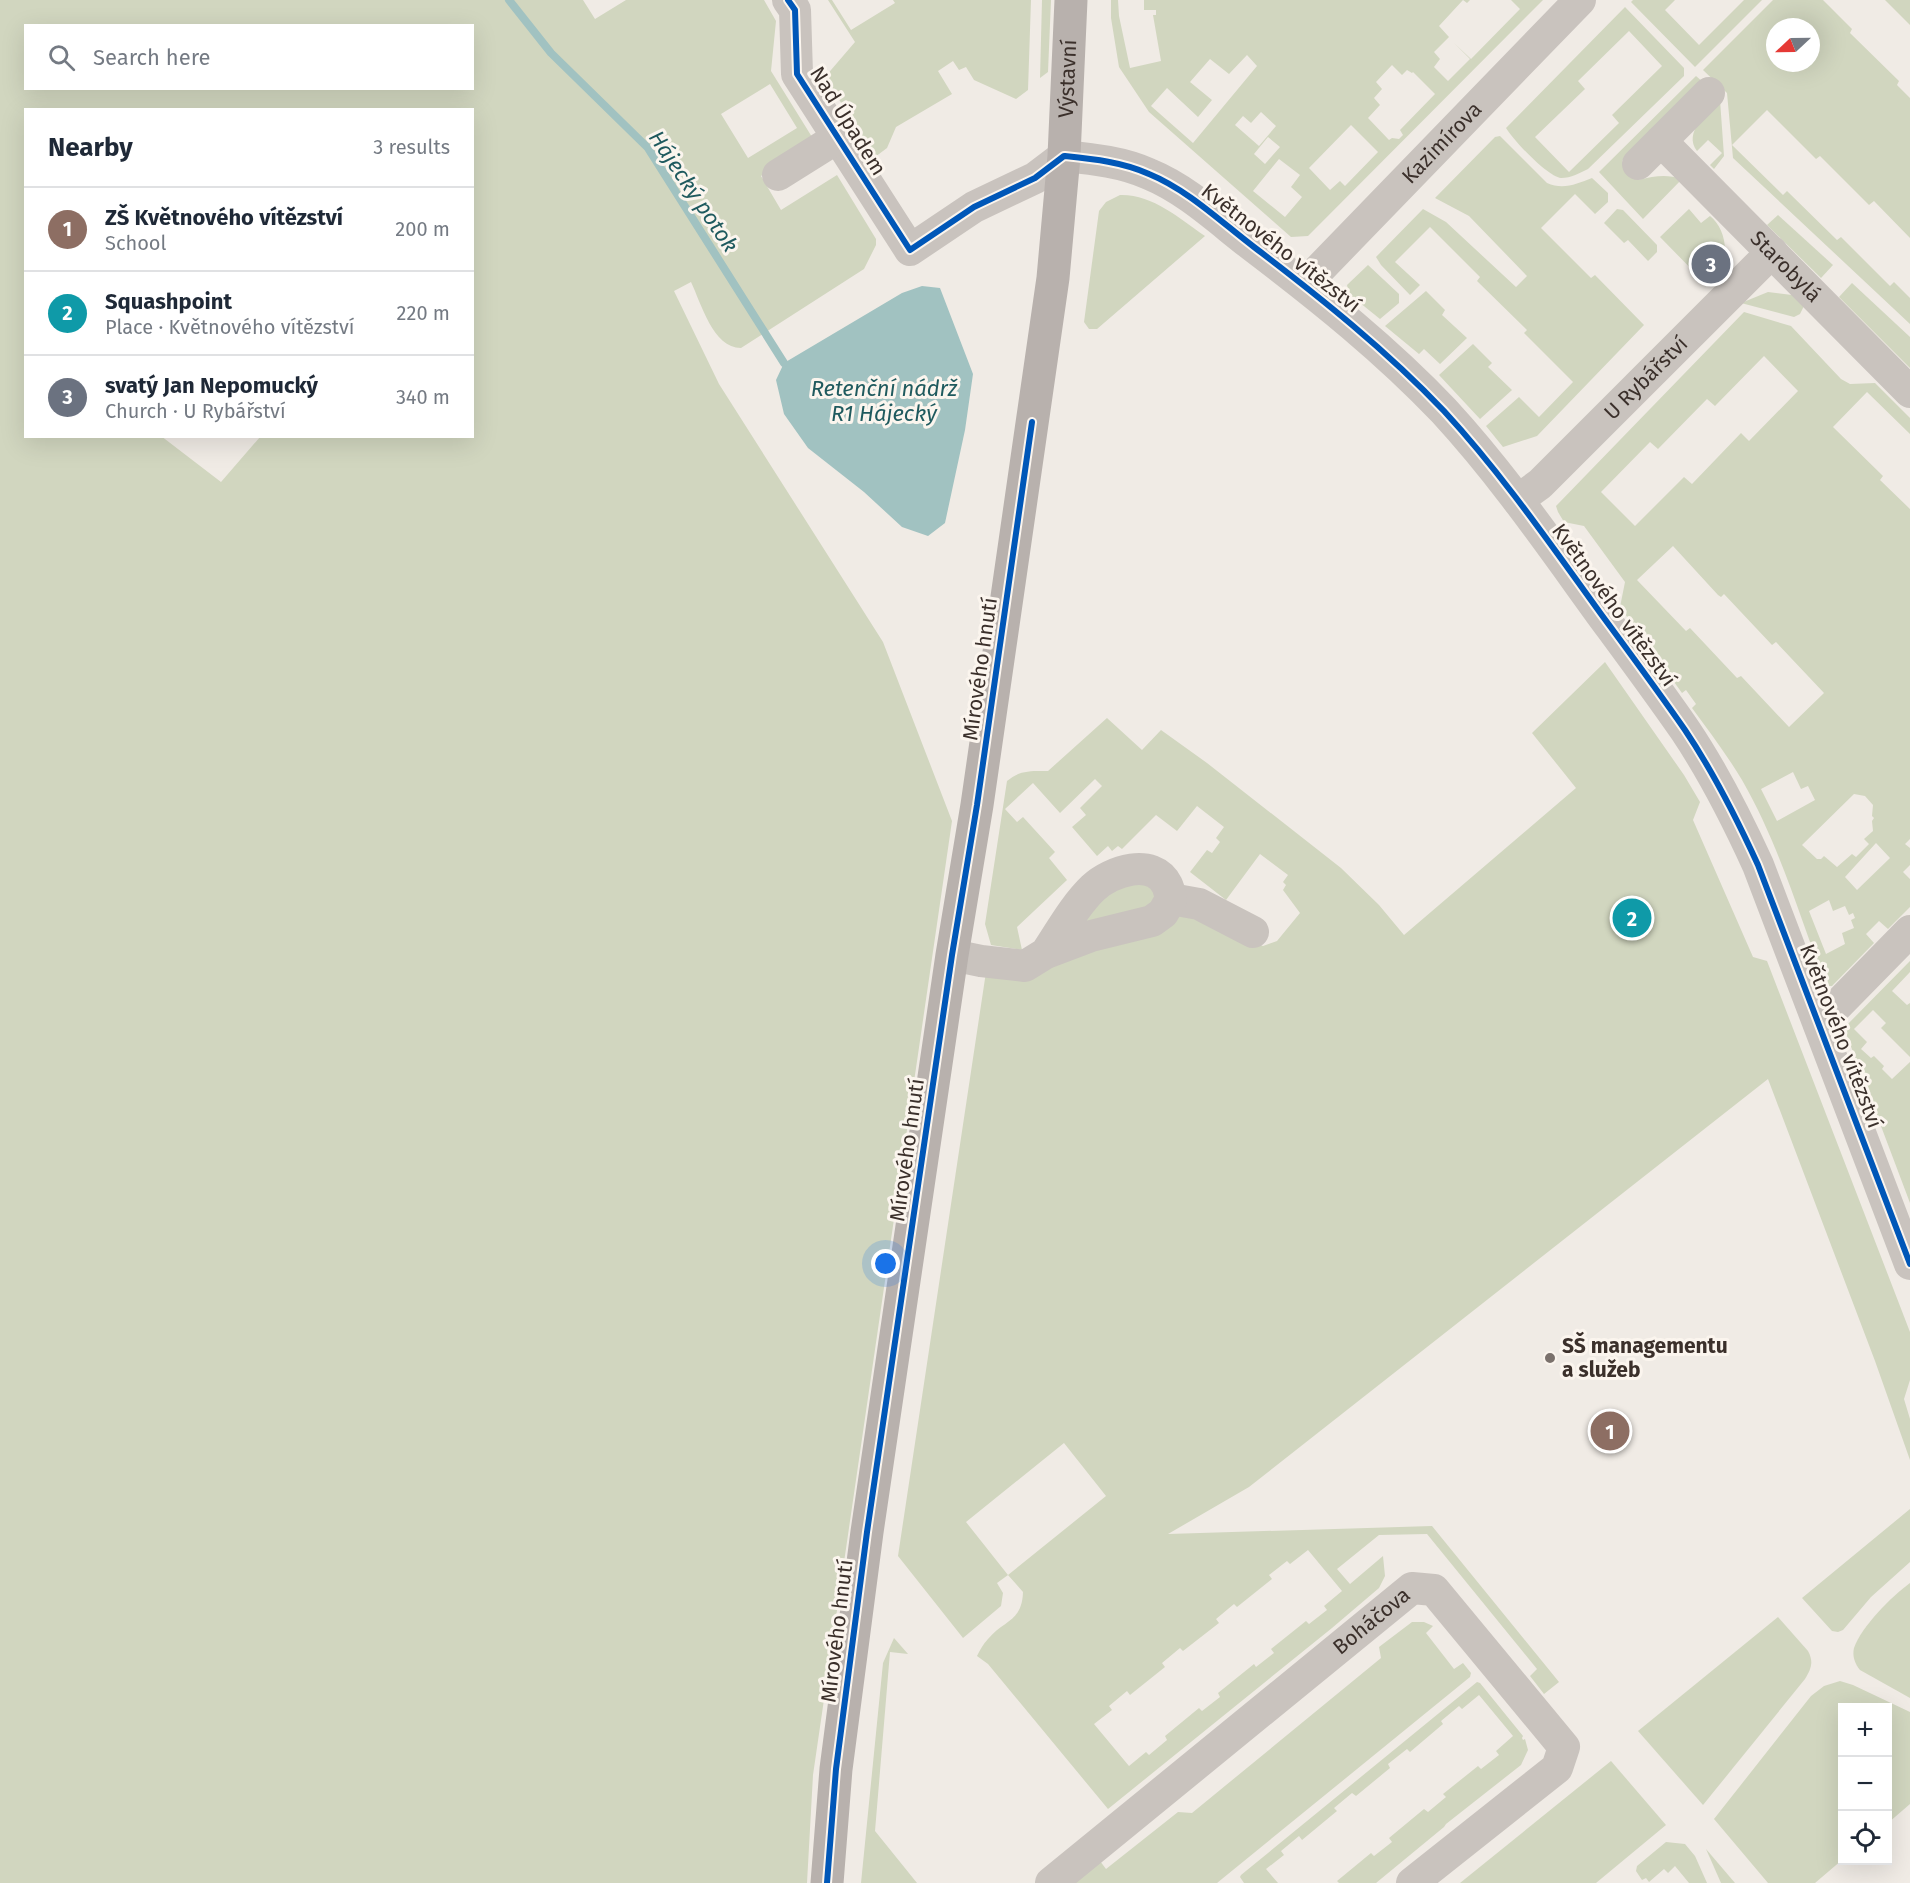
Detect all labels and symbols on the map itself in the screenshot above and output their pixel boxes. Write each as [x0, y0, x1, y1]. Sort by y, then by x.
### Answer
north arrow [1766, 18, 1820, 72]
street label: Výstavní [1053, 39, 1082, 119]
street label: Nad Úpadem [804, 62, 892, 180]
street label: Kazimírova [1396, 96, 1487, 189]
water label: Hájecký potok [643, 125, 744, 257]
street label: Květnového vítězství [1196, 178, 1366, 318]
street label: Starobylá [1745, 225, 1827, 308]
pin: 3 [1692, 242, 1730, 286]
street label: U Rybářství [1599, 331, 1693, 425]
water label: Retenční nádrž R1 Hájecký [811, 375, 958, 427]
street label: Květnového vítězství [1546, 518, 1682, 692]
street label: Mírového hnutí [957, 596, 1003, 742]
pin: 2 [1612, 896, 1652, 940]
street label: Květnového vítězství [1794, 940, 1888, 1132]
street label: Mírového hnutí [884, 1077, 930, 1223]
your location [871, 1249, 900, 1278]
place label: SŠ managementu a služeb [1562, 1331, 1728, 1383]
marker: SŠ managementu a služeb [1543, 1351, 1557, 1365]
pin: 1 [1590, 1408, 1630, 1454]
street label: Mírového hnutí [815, 1558, 859, 1704]
street label: Boháčova [1328, 1582, 1415, 1660]

